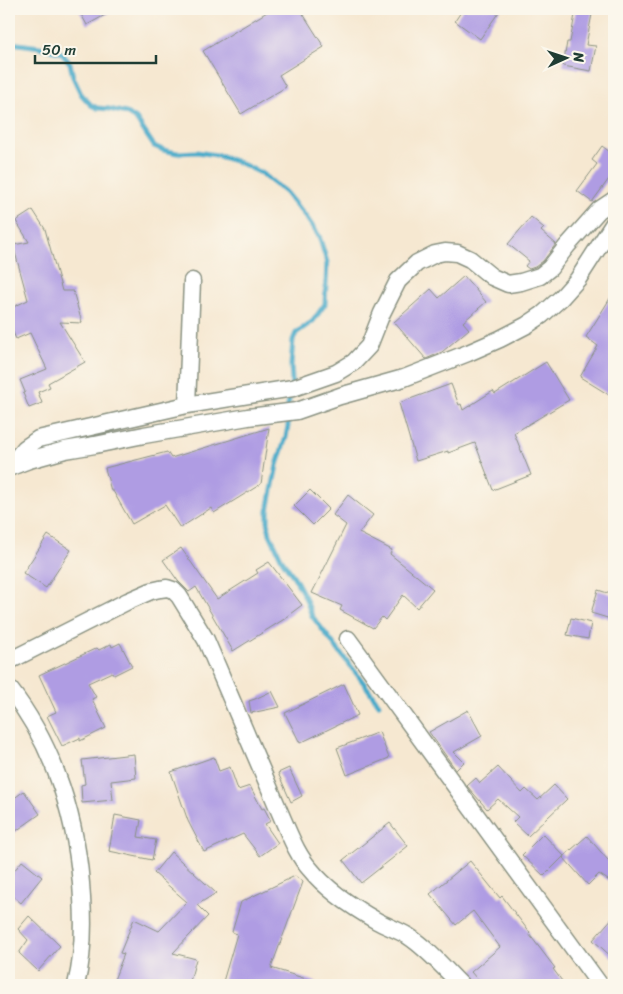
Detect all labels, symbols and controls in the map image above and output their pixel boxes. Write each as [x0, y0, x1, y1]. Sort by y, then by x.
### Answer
scale bar [35, 32, 156, 64]
north arrow [540, 32, 590, 82]
text: 50 m [42, 37, 77, 63]
text: N [566, 51, 591, 63]

